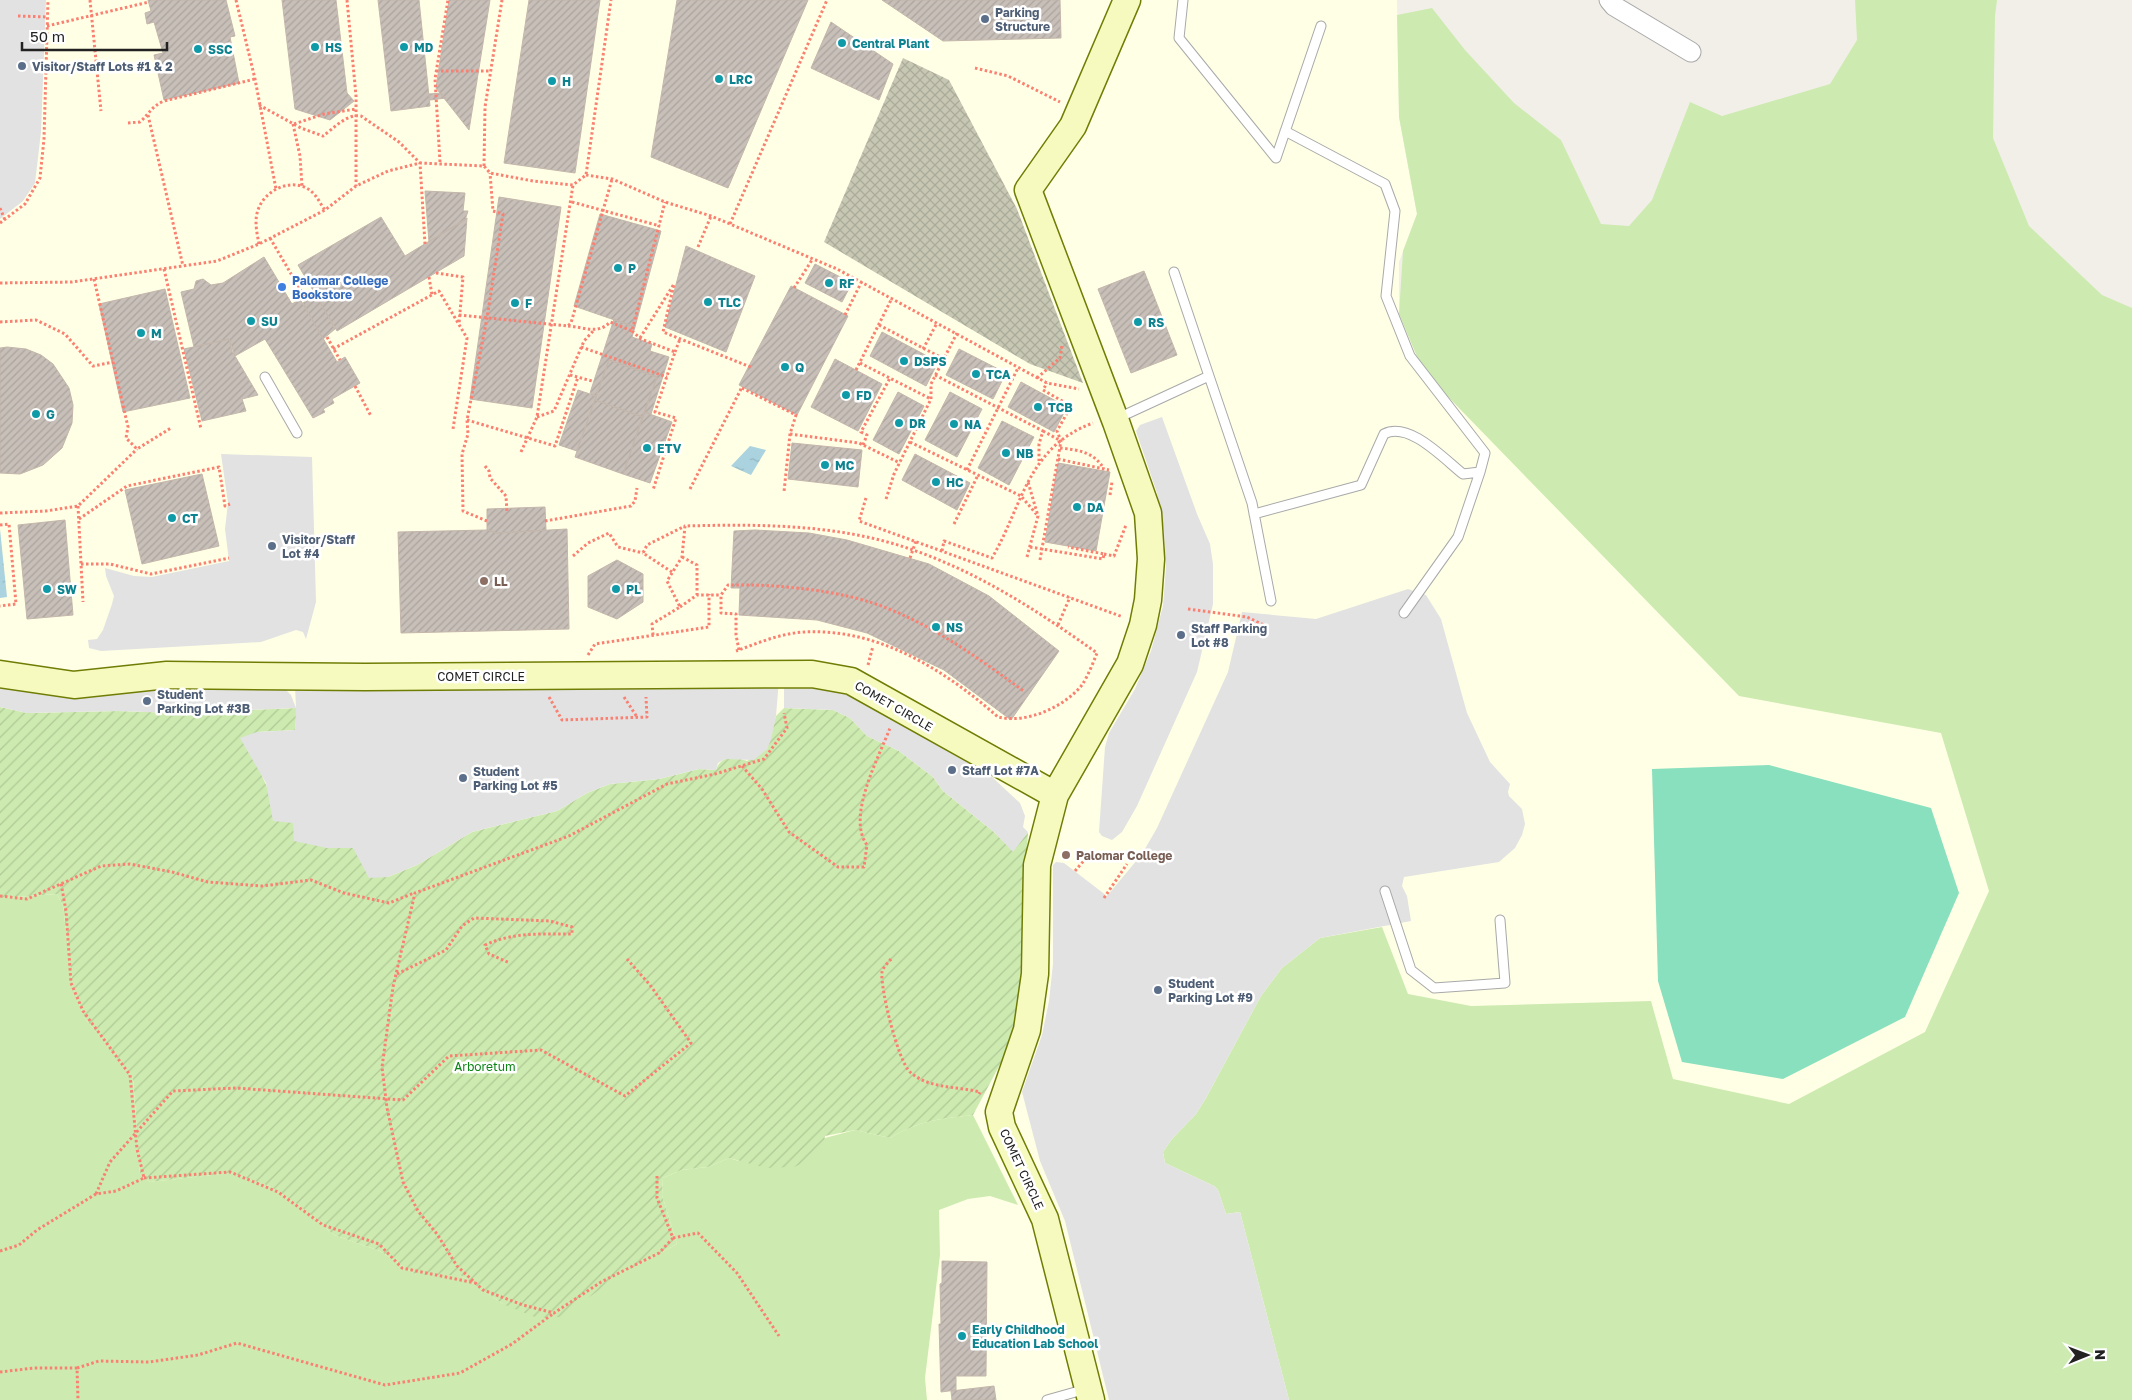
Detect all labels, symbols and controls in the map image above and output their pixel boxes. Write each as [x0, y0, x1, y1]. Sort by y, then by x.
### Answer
place label: Parking Structure [995, 5, 1050, 34]
marker: Parking Structure [979, 13, 991, 25]
scale bar [22, 20, 168, 52]
text: 50 m [30, 27, 65, 45]
place label: Central Plant [852, 36, 929, 51]
marker: Central Plant [836, 37, 848, 49]
place label: HS [325, 40, 342, 55]
place label: MD [414, 40, 434, 55]
marker: HS [309, 41, 321, 53]
marker: MD [398, 41, 410, 53]
place label: SSC [208, 42, 233, 57]
marker: SSC [192, 43, 204, 55]
place label: Visitor/Staff Lots #1 & 2 [32, 59, 173, 74]
marker: Visitor/Staff Lots #1 & 2 [16, 60, 28, 72]
place label: LRC [729, 72, 753, 87]
marker: LRC [713, 73, 725, 85]
place label: H [562, 74, 571, 89]
marker: H [546, 75, 558, 87]
place label: P [628, 261, 636, 276]
marker: P [612, 262, 624, 274]
place label: Palomar College Bookstore [292, 273, 388, 302]
place label: RF [839, 276, 854, 291]
marker: RF [823, 277, 835, 289]
marker: Palomar College Bookstore [276, 281, 288, 293]
place label: TLC [718, 295, 742, 310]
place label: F [525, 296, 532, 311]
marker: TLC [702, 296, 714, 308]
marker: F [509, 297, 521, 309]
place label: SU [261, 314, 278, 329]
marker: SU [245, 315, 257, 327]
place label: RS [1148, 315, 1164, 330]
marker: RS [1132, 316, 1144, 328]
place label: M [151, 326, 162, 341]
marker: M [135, 327, 147, 339]
place label: DSPS [914, 354, 947, 369]
marker: DSPS [898, 355, 910, 367]
place label: Q [795, 360, 804, 375]
marker: Q [779, 361, 791, 373]
place label: TCA [986, 367, 1011, 382]
marker: TCA [970, 368, 982, 380]
place label: FD [856, 388, 872, 403]
marker: FD [840, 389, 852, 401]
place label: TCB [1048, 400, 1073, 415]
marker: TCB [1032, 401, 1044, 413]
place label: G [46, 407, 55, 422]
marker: G [30, 408, 42, 420]
place label: DR [909, 416, 926, 431]
marker: DR [893, 417, 905, 429]
place label: NA [964, 417, 982, 432]
marker: NA [948, 418, 960, 430]
place label: ETV [657, 441, 682, 456]
marker: ETV [641, 442, 653, 454]
place label: NB [1016, 446, 1034, 461]
marker: NB [1000, 447, 1012, 459]
place label: MC [835, 458, 855, 473]
marker: MC [819, 459, 831, 471]
place label: HC [946, 475, 964, 490]
marker: HC [930, 476, 942, 488]
place label: DA [1087, 500, 1104, 515]
marker: DA [1071, 501, 1083, 513]
place label: CT [182, 511, 198, 526]
marker: CT [166, 512, 178, 524]
place label: Visitor/Staff Lot #4 [282, 532, 356, 561]
marker: Visitor/Staff Lot #4 [266, 540, 278, 552]
place label: LL [494, 574, 508, 589]
marker: LL [478, 575, 490, 587]
place label: SW [57, 582, 77, 597]
place label: PL [626, 582, 641, 597]
marker: SW [41, 583, 53, 595]
marker: PL [610, 583, 622, 595]
place label: NS [946, 620, 963, 635]
marker: NS [930, 621, 942, 633]
place label: Staff Parking Lot #8 [1191, 621, 1267, 650]
marker: Staff Parking Lot #8 [1175, 629, 1187, 641]
street label: COMET CIRCLE [437, 669, 525, 684]
street label: COMET CIRCLE [852, 678, 936, 734]
place label: Student Parking Lot #3B [157, 687, 251, 716]
marker: Student Parking Lot #3B [141, 695, 153, 707]
place label: Staff Lot #7A [962, 763, 1039, 778]
place label: Student Parking Lot #5 [473, 764, 558, 793]
marker: Staff Lot #7A [946, 764, 958, 776]
marker: Student Parking Lot #5 [457, 772, 469, 784]
place label: Palomar College [1076, 848, 1172, 863]
marker: Palomar College [1060, 849, 1072, 861]
place label: Student Parking Lot #9 [1168, 976, 1253, 1005]
marker: Student Parking Lot #9 [1152, 984, 1164, 996]
park label: Arboretum [454, 1059, 516, 1074]
street label: COMET CIRCLE [997, 1126, 1047, 1212]
place label: Early Childhood Education Lab School [972, 1322, 1098, 1351]
marker: Early Childhood Education Lab School [956, 1330, 968, 1342]
north arrow [2062, 1330, 2112, 1380]
text: N [2092, 1349, 2109, 1360]

